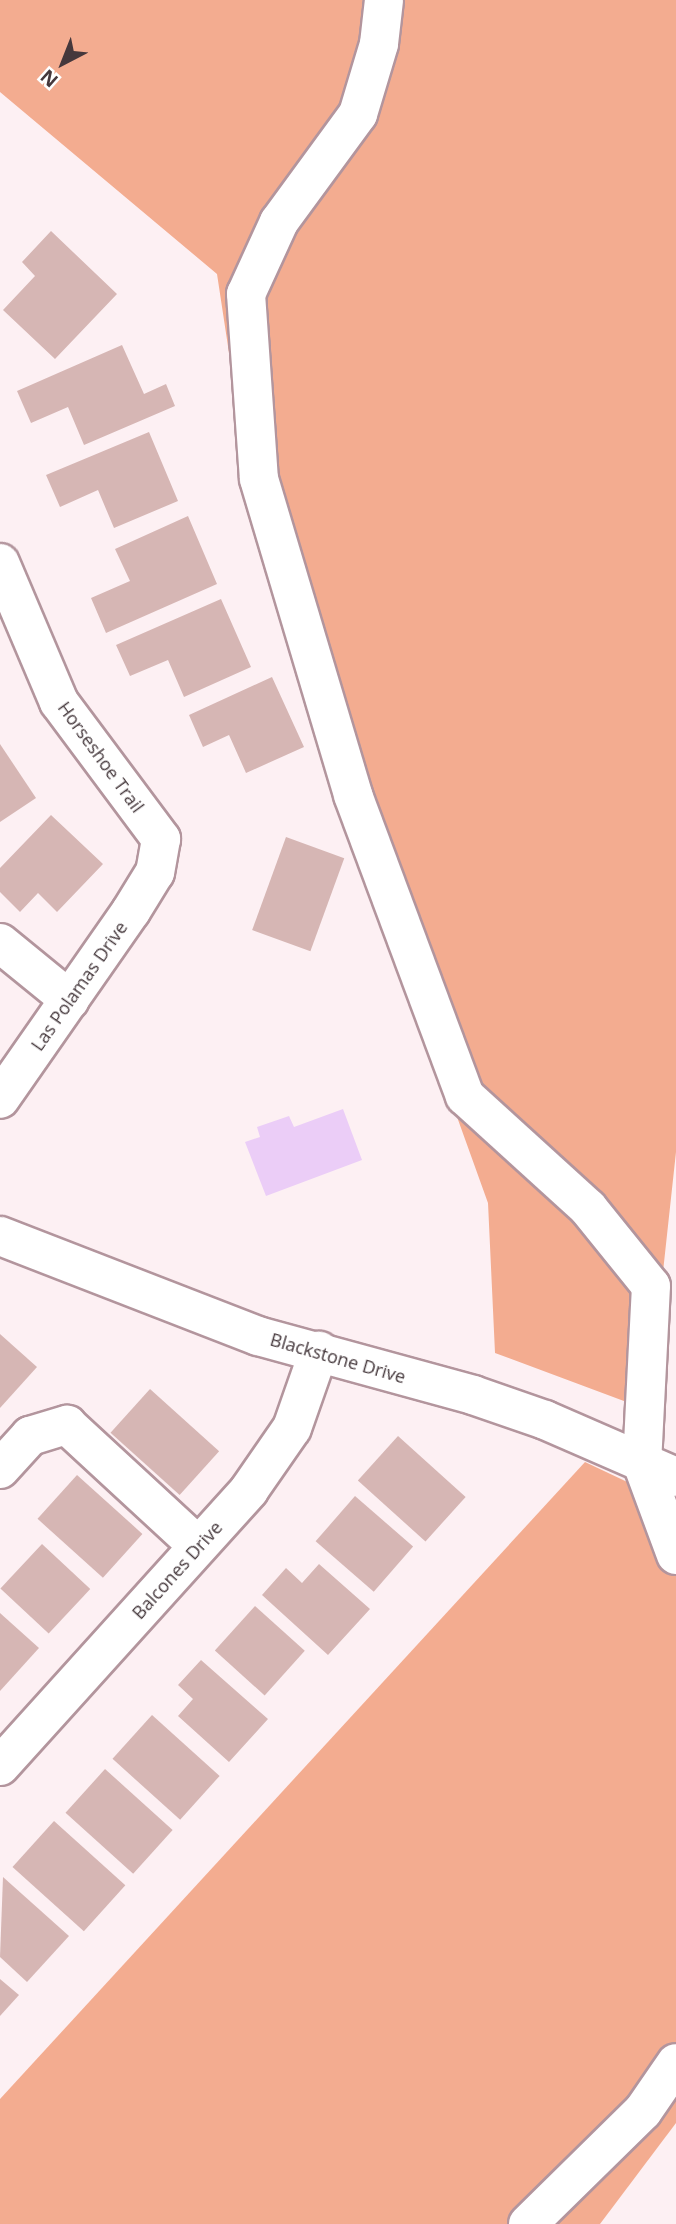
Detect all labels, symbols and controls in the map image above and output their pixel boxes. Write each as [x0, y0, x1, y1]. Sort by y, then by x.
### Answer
north arrow [28, 28, 98, 98]
text: N [35, 64, 63, 93]
street label: Horseshoe Trail [54, 697, 148, 817]
street label: Las Polamas Drive [26, 917, 132, 1055]
street label: Blackstone Drive [268, 1328, 408, 1388]
street label: Balcones Drive [127, 1517, 227, 1623]

